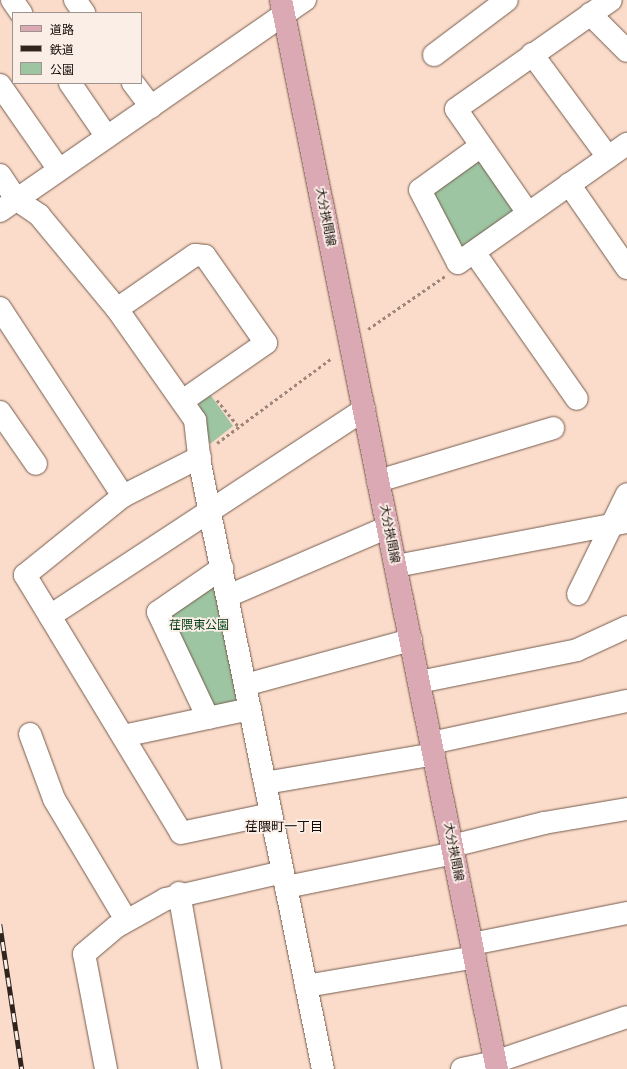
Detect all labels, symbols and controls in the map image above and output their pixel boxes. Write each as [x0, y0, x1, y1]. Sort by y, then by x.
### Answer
legend [12, 12, 142, 84]
text: 道路 [50, 23, 74, 37]
text: 鉄道 [50, 43, 74, 57]
text: 公園 [50, 63, 74, 77]
street label: 大分挾間線 [312, 186, 338, 248]
street label: 大分挾間線 [376, 503, 402, 565]
park label: 荏隈東公園 [169, 619, 229, 633]
district label: 荏隈町一丁目 [245, 819, 323, 835]
street label: 大分挾間線 [440, 821, 466, 883]

